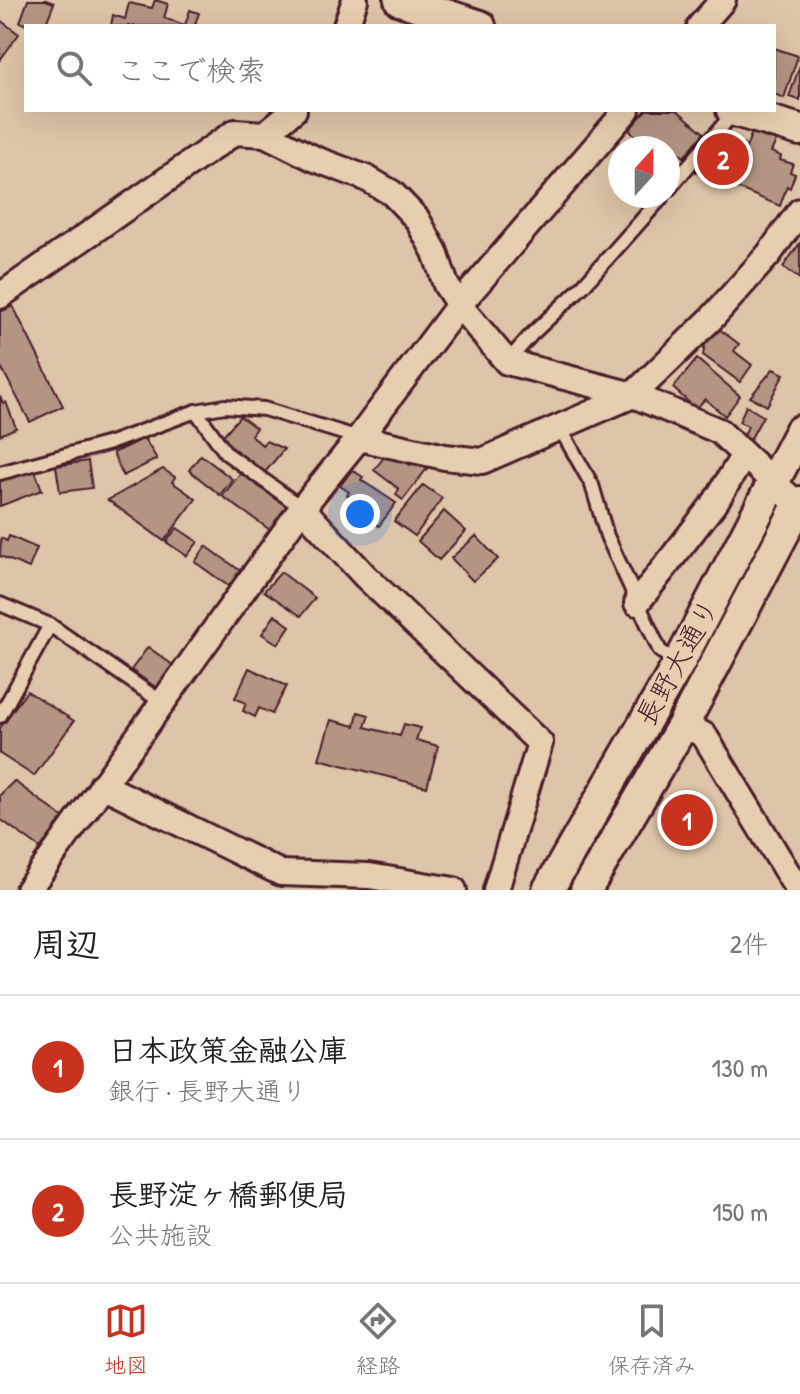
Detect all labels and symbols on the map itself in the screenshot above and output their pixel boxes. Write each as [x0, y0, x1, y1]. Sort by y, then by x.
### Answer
pin: 2 [697, 129, 749, 189]
north arrow [608, 136, 680, 208]
your location [340, 494, 380, 534]
street label: 長野大通り [626, 592, 728, 732]
pin: 1 [661, 790, 713, 850]

